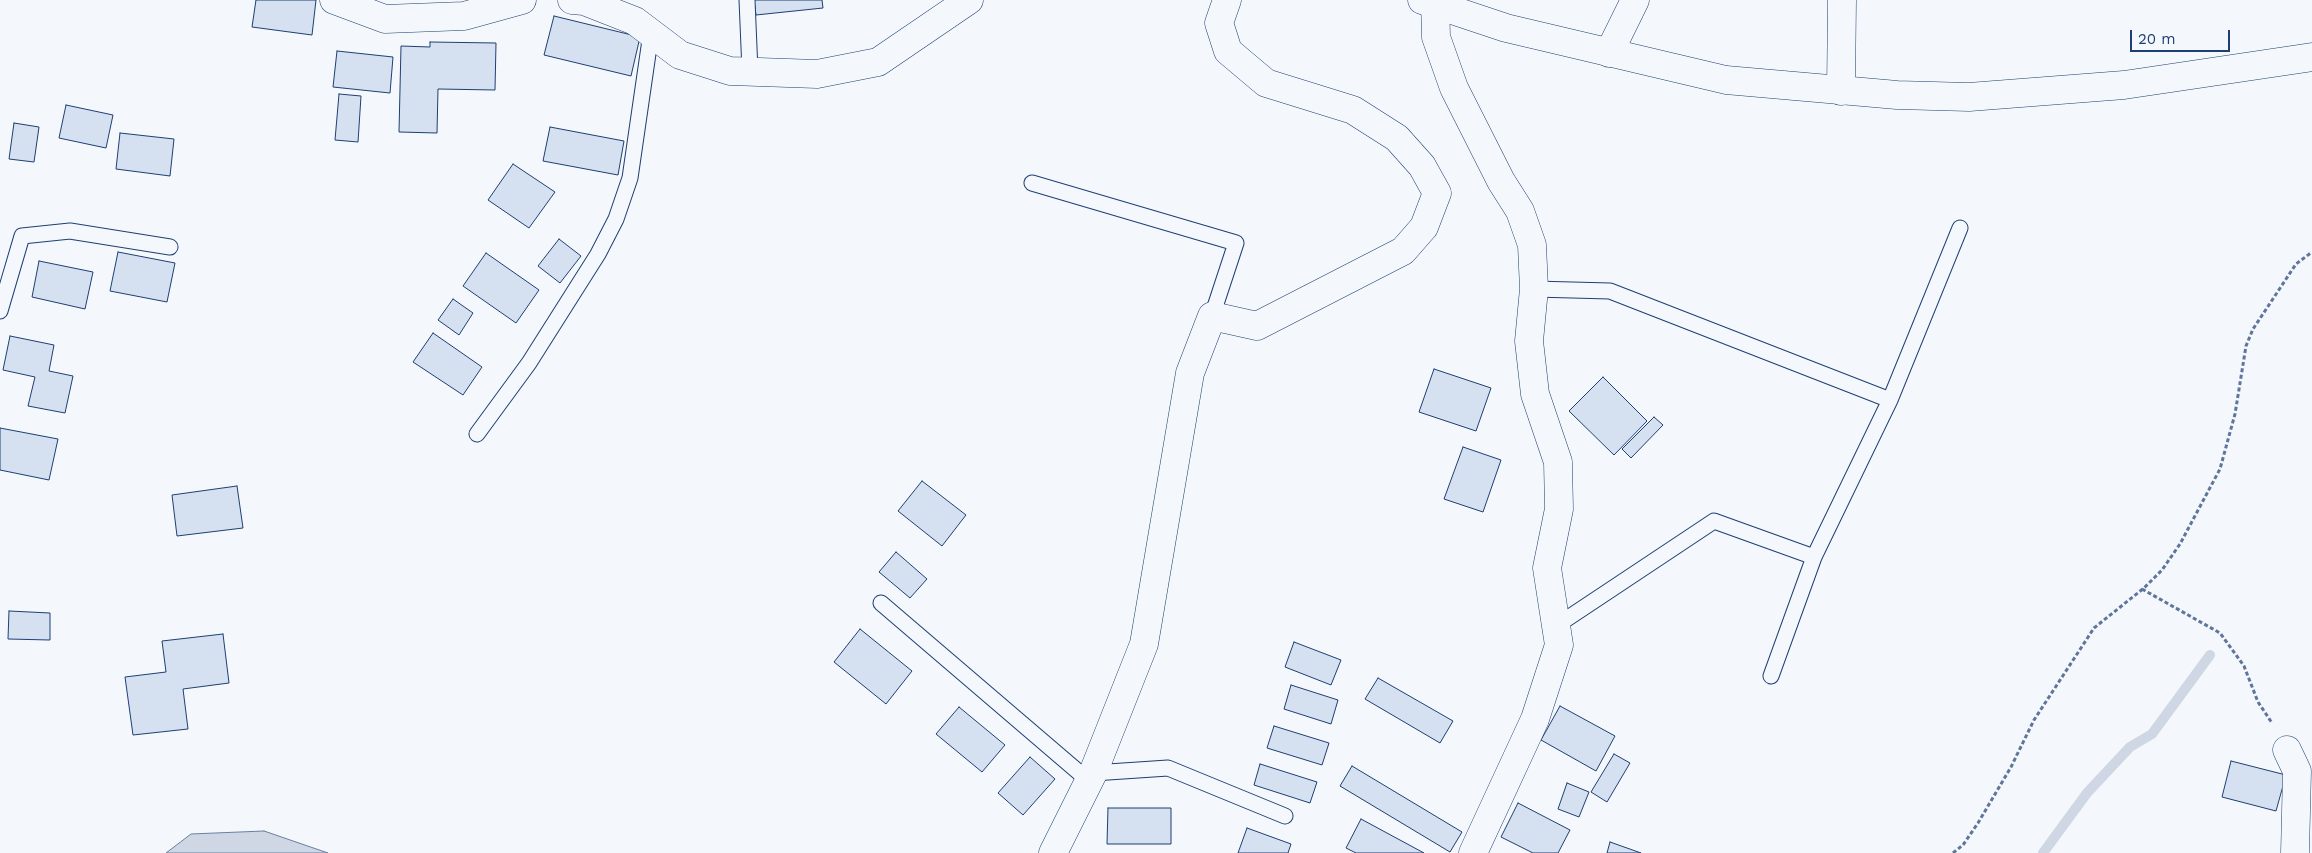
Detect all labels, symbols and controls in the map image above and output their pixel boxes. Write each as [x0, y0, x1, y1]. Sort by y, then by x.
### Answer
scale bar [2132, 20, 2232, 52]
text: 20 m [2138, 30, 2176, 48]

